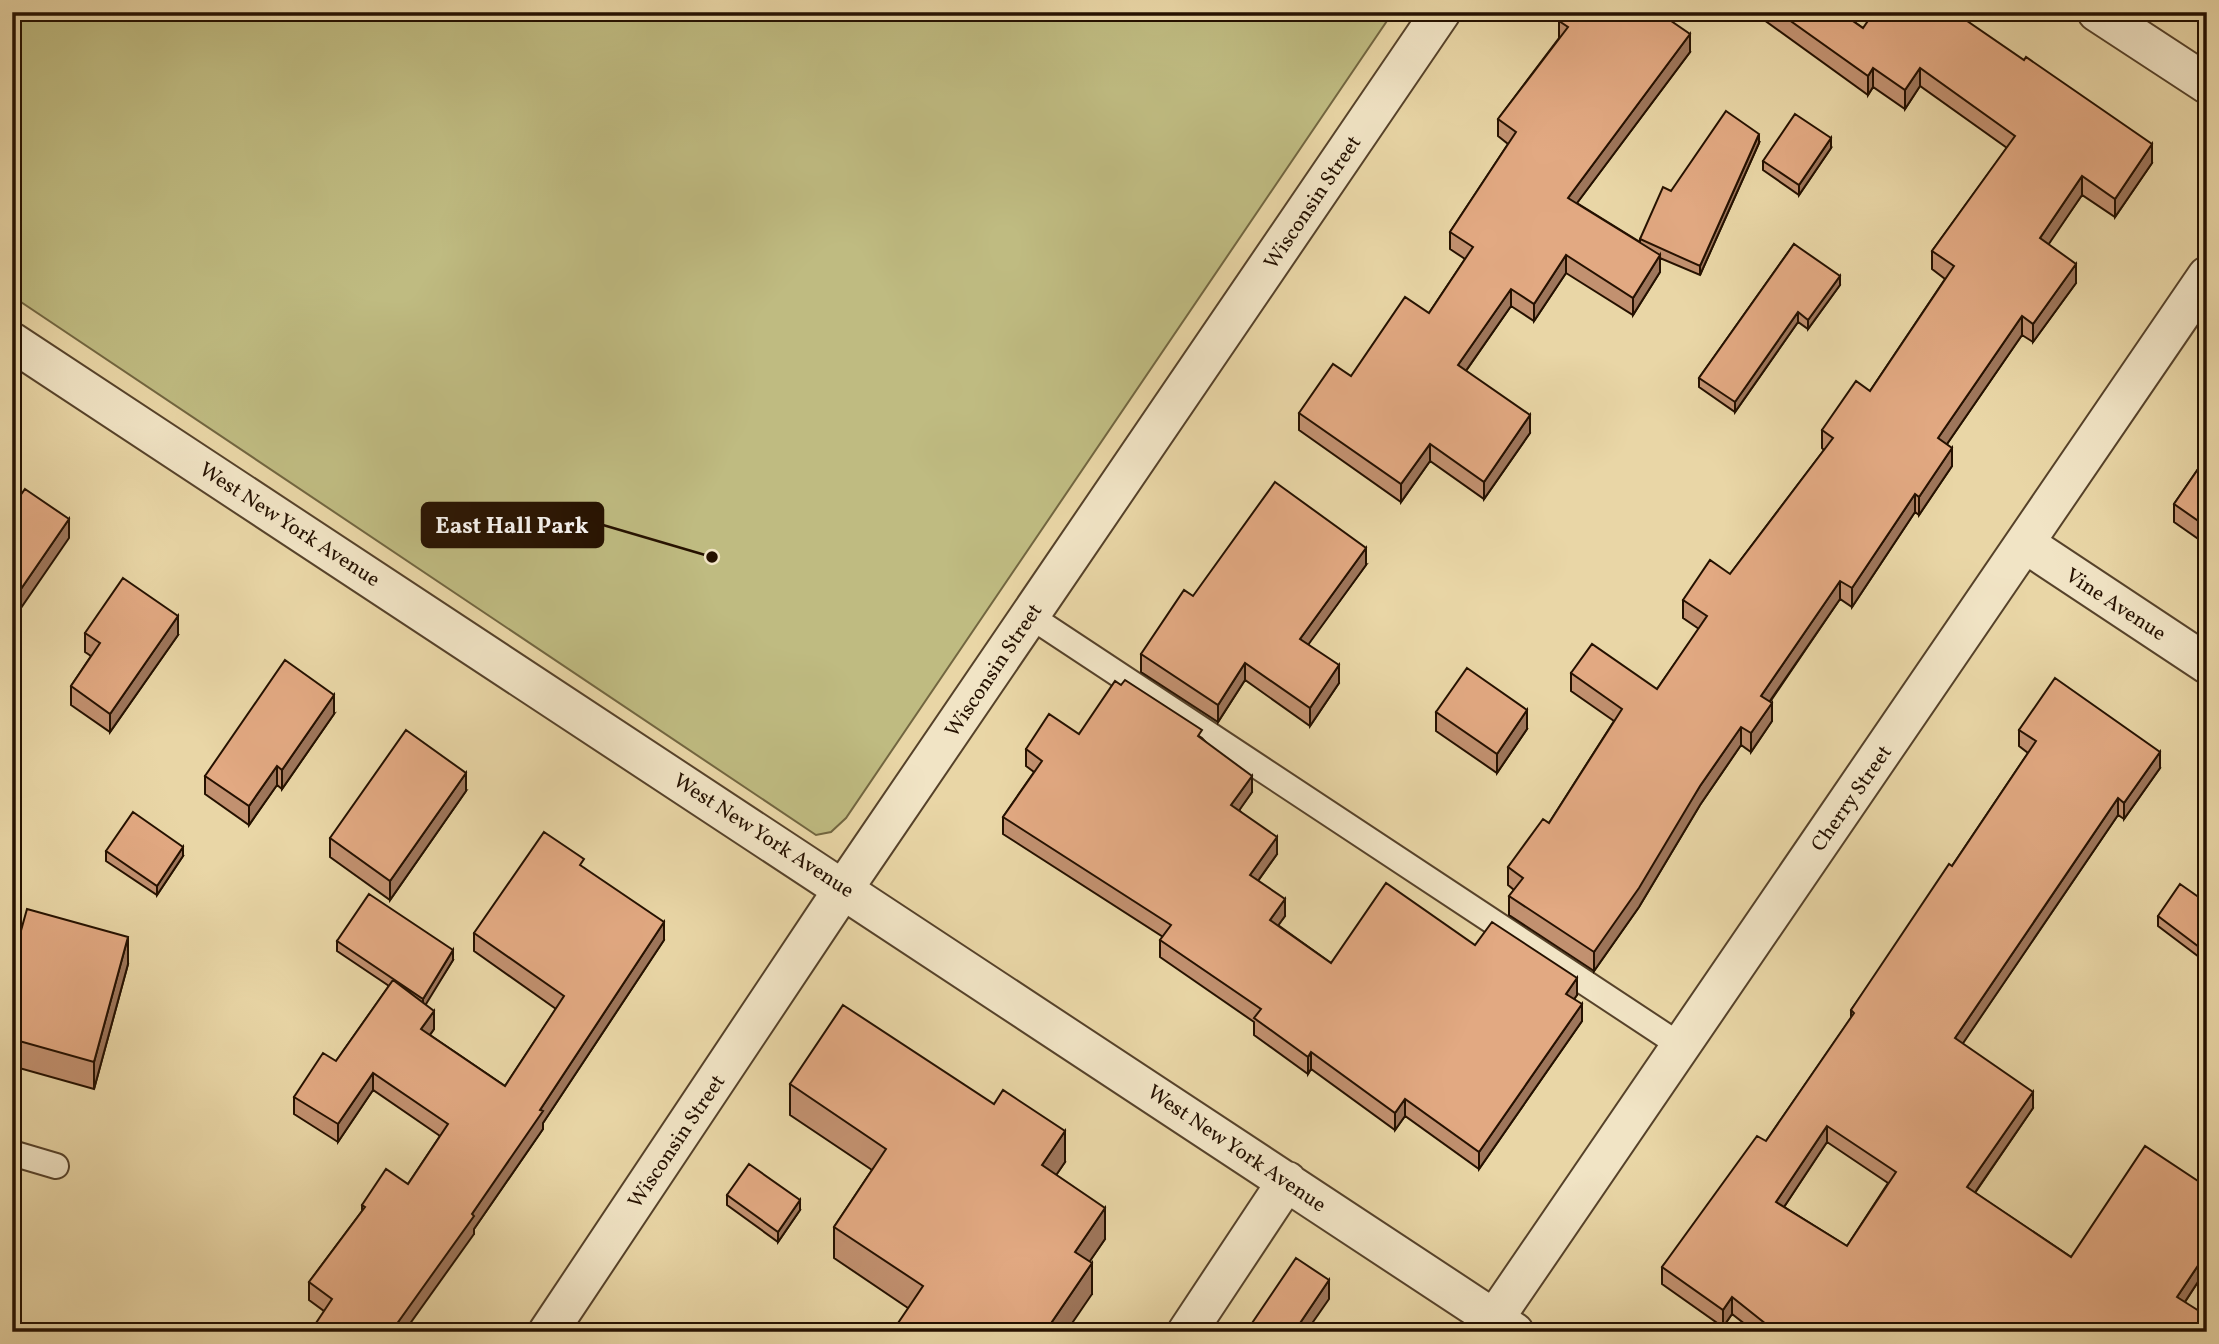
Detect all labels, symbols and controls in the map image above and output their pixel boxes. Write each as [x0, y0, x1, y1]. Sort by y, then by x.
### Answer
street label: Wisconsin Street [1258, 130, 1369, 276]
street label: West New York Avenue [193, 456, 385, 595]
callout: East Hall Park [422, 503, 603, 547]
text: East Hall Park [435, 511, 589, 543]
street label: Vine Avenue [2059, 562, 2171, 649]
street label: Wisconsin Street [939, 598, 1050, 744]
street label: Cherry Street [1805, 740, 1900, 858]
street label: West New York Avenue [667, 767, 859, 906]
street label: Wisconsin Street [622, 1069, 733, 1215]
street label: West New York Avenue [1141, 1078, 1331, 1220]

